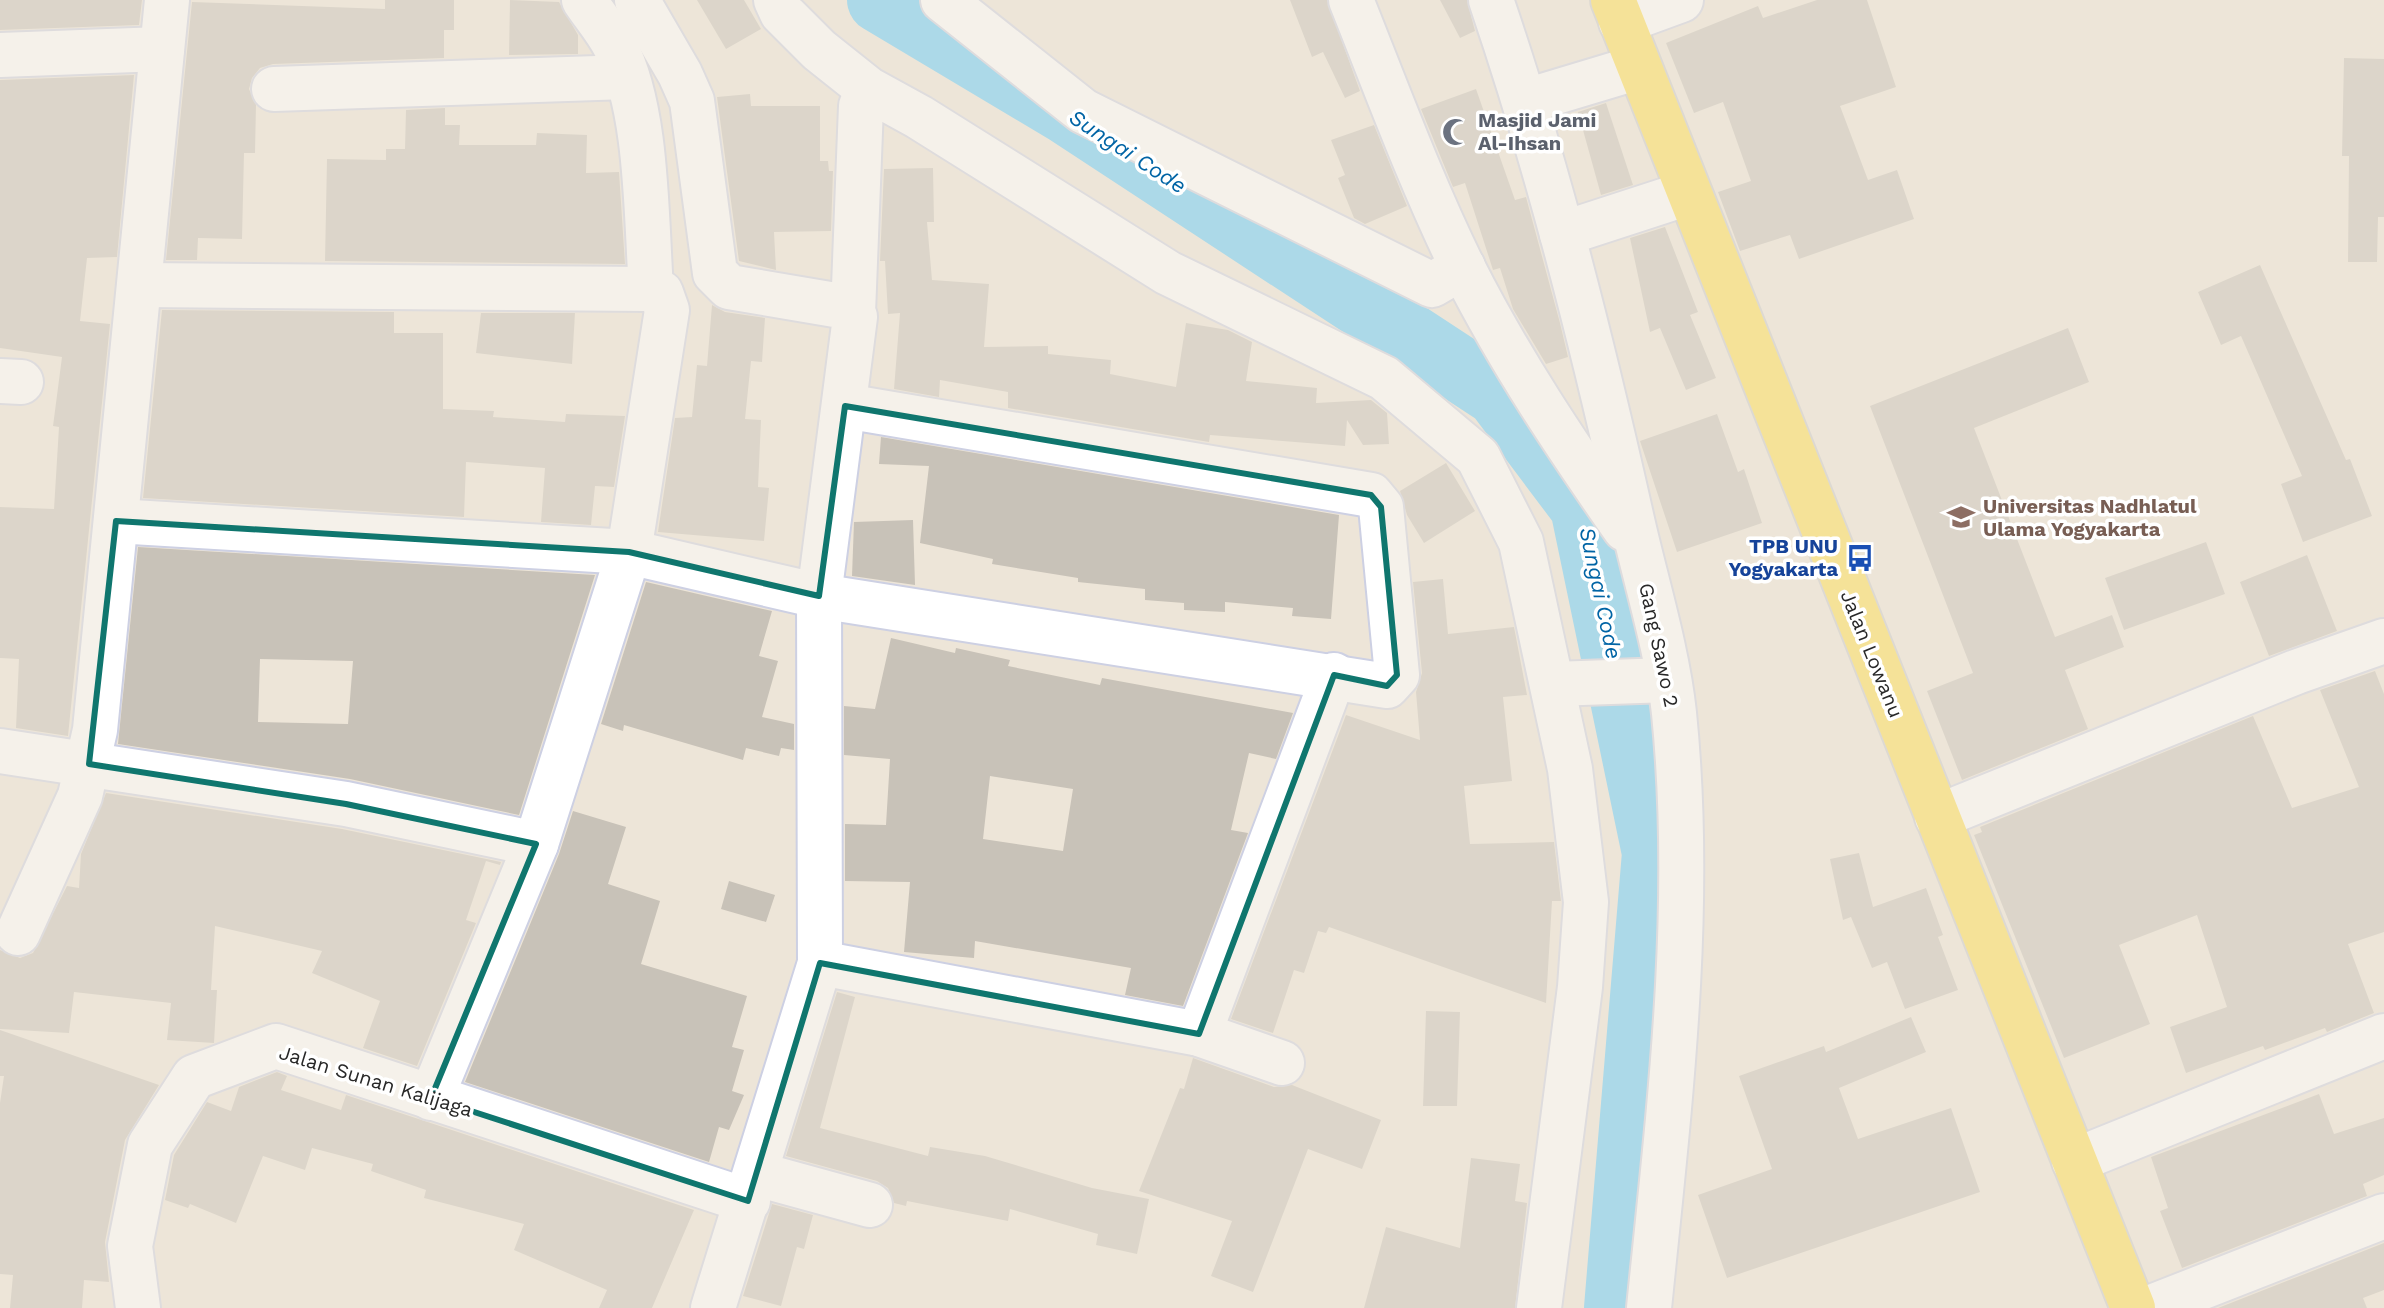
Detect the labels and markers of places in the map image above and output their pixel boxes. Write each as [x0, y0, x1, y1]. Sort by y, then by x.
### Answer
place label: Masjid Jami Al-Ihsan [1478, 108, 1596, 155]
mosque icon: Masjid Jami Al-Ihsan [1441, 117, 1471, 147]
place label: Universitas Nadhlatul Ulama Yogyakarta [1983, 494, 2197, 541]
school or university icon: Universitas Nadhlatul Ulama Yogyakarta [1946, 502, 1976, 532]
place label: TPB UNU Yogyakarta [1729, 534, 1838, 581]
bus stop icon: TPB UNU Yogyakarta [1845, 543, 1875, 573]

